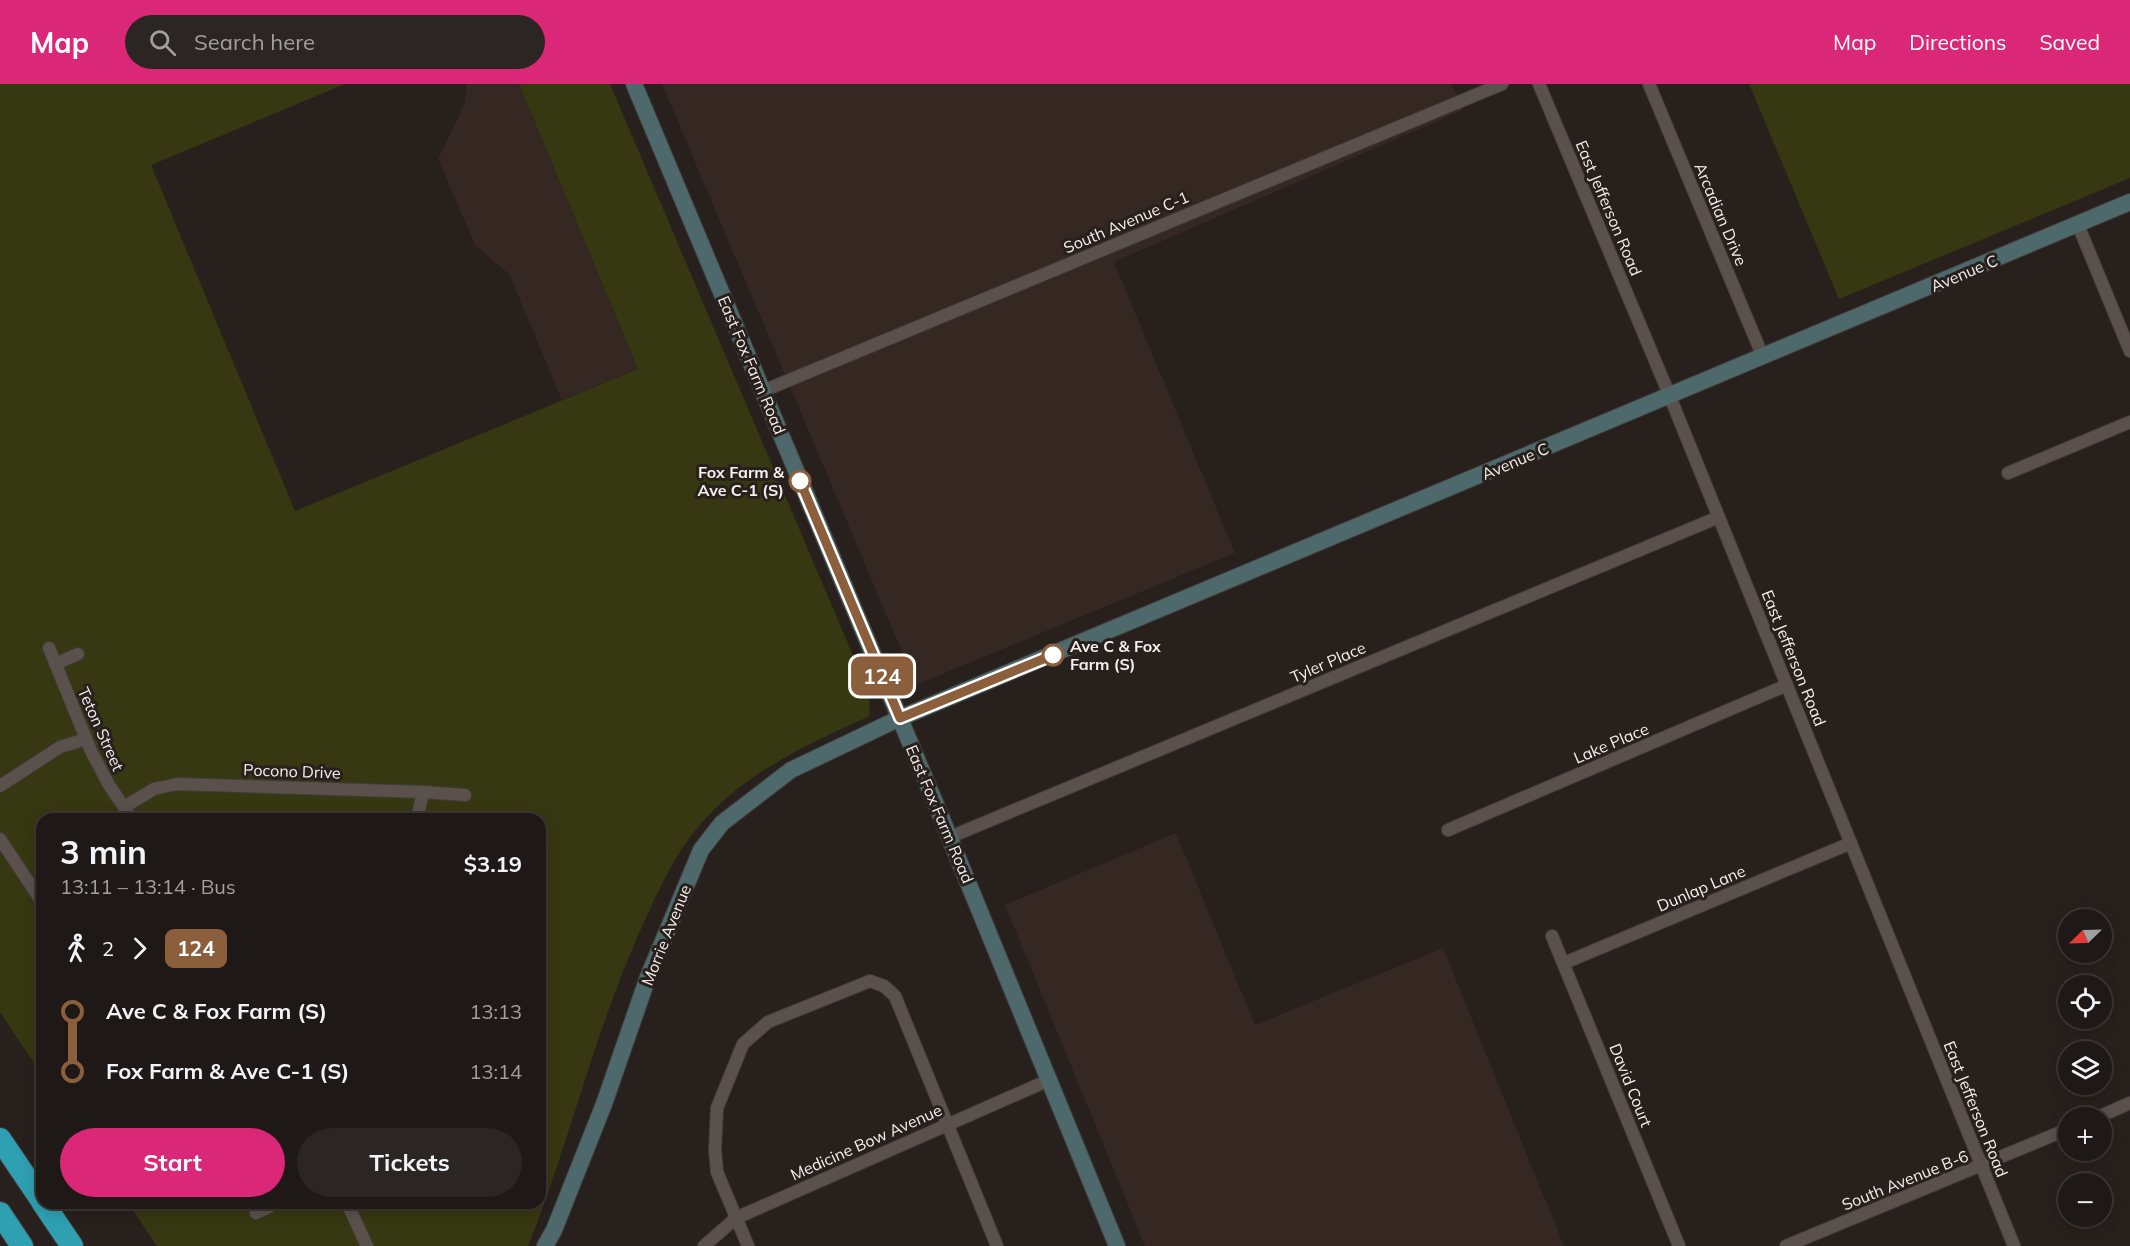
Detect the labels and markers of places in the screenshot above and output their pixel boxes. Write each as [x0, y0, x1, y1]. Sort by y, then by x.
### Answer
place label: Fox Farm & Ave C-1 (S) [698, 462, 785, 500]
marker: Fox Farm & Ave C-1 (S) [789, 470, 811, 492]
place label: Ave C & Fox Farm (S) [1070, 636, 1161, 674]
marker: Ave C & Fox Farm (S) [1042, 644, 1064, 666]

